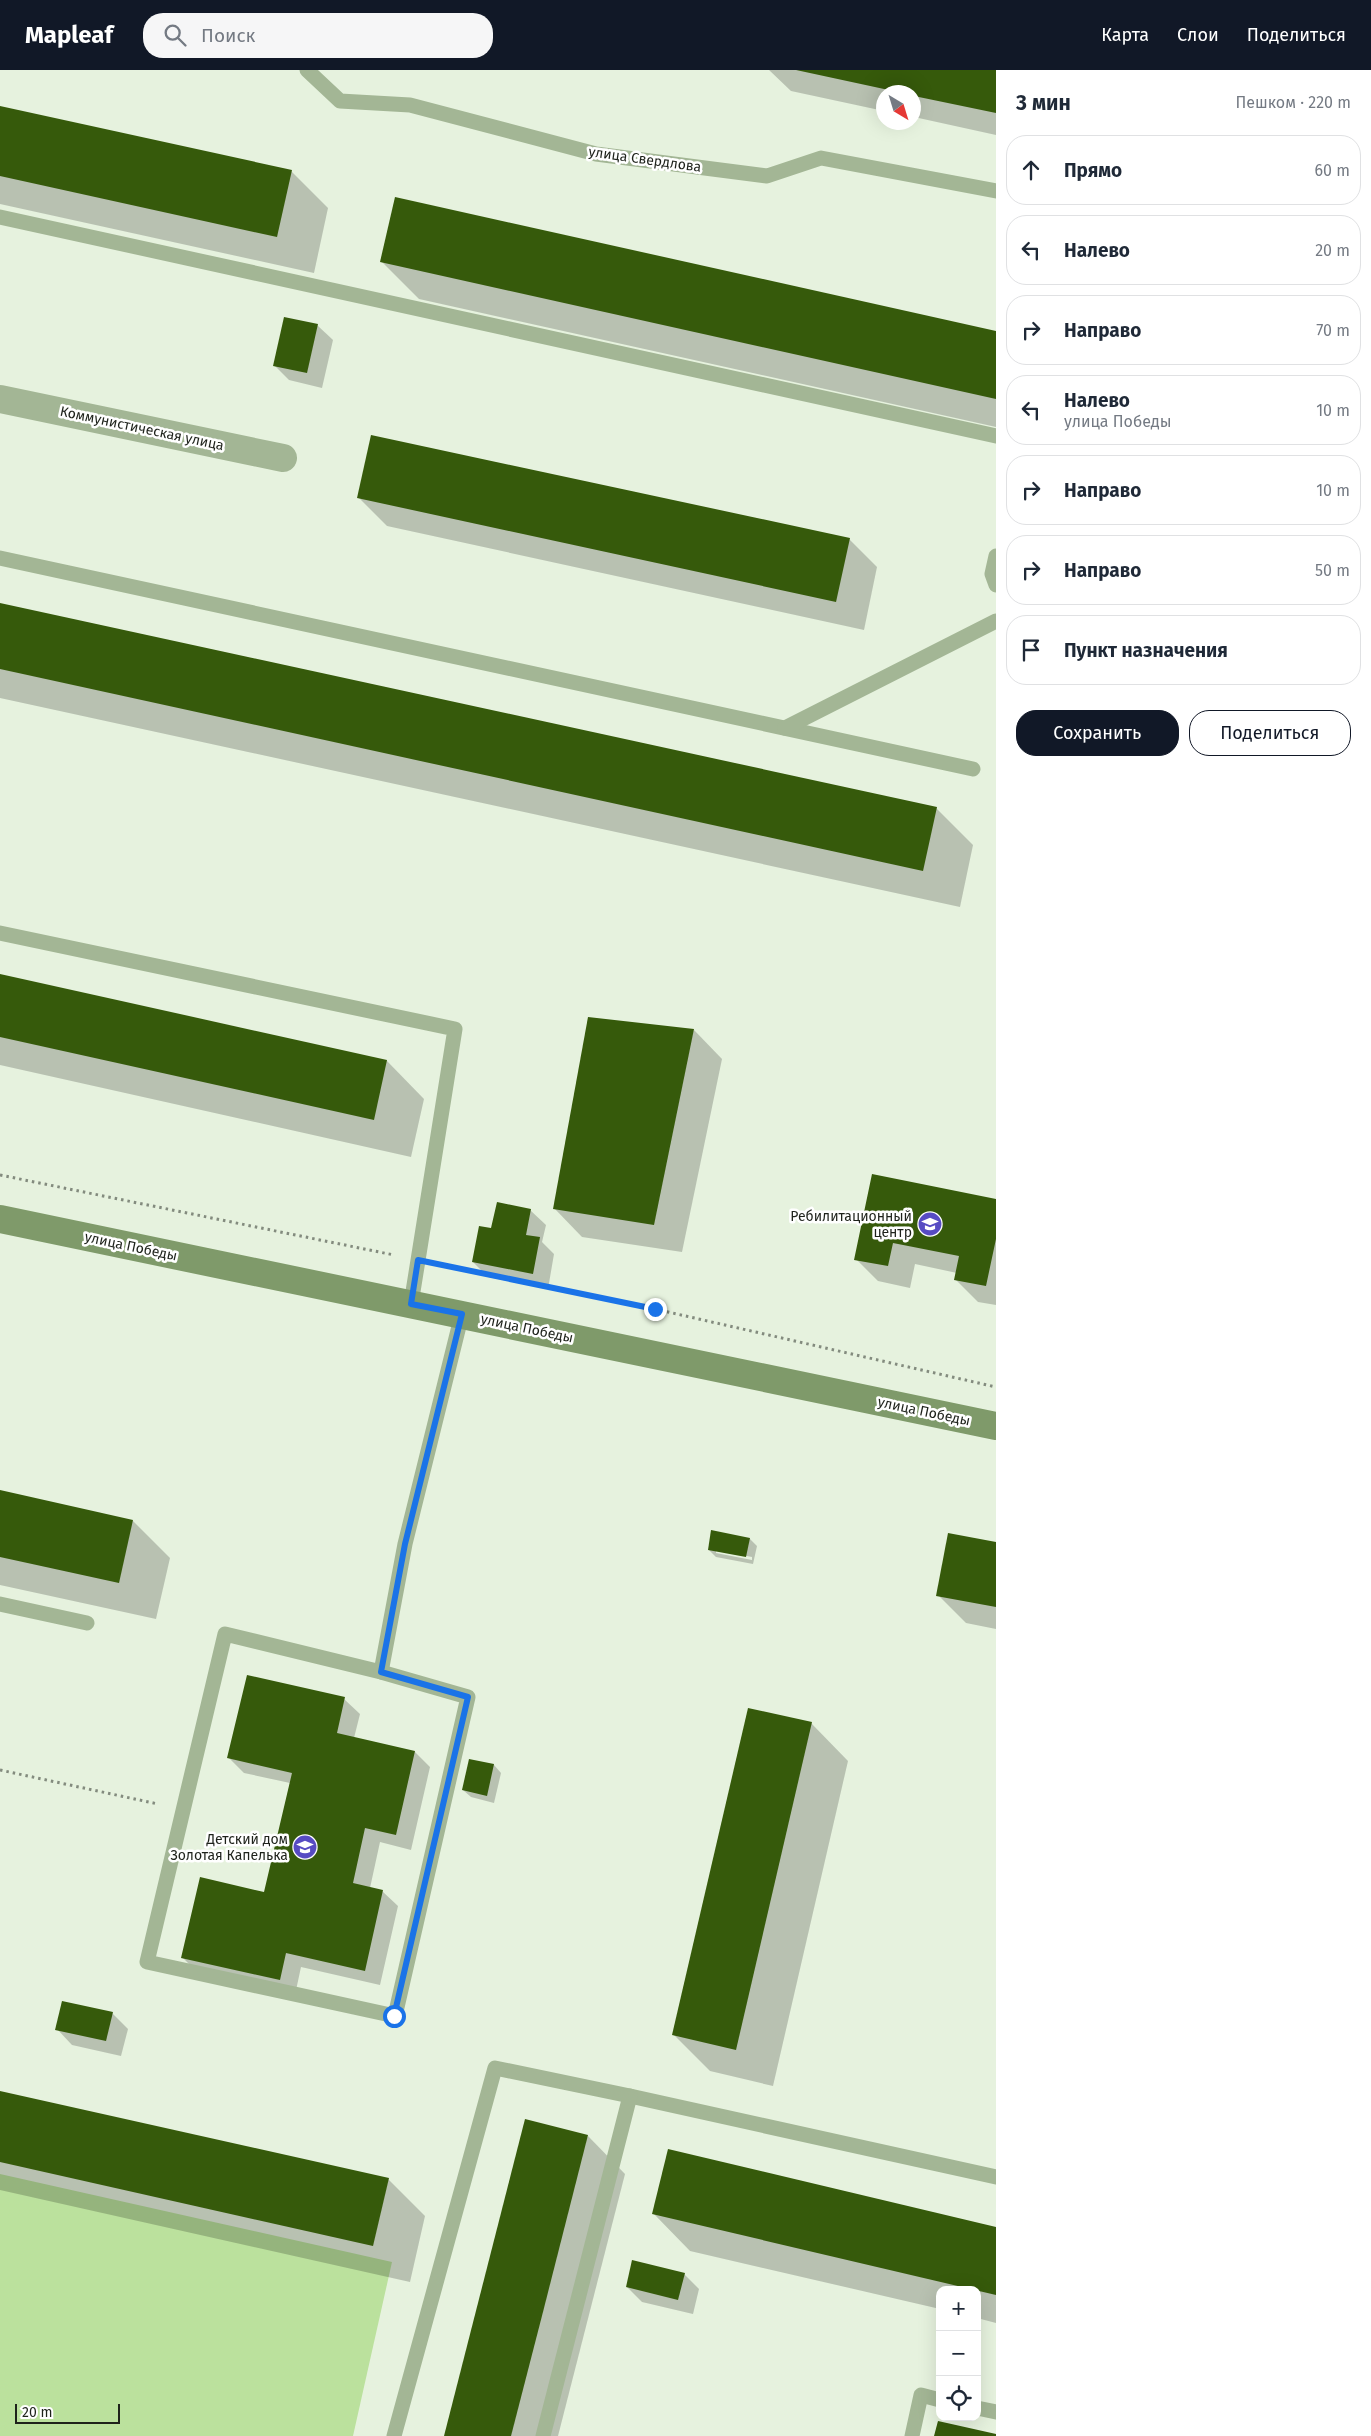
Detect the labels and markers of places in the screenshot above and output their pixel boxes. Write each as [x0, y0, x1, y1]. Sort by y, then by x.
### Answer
place label: Ребилитационный центр [790, 1208, 912, 1241]
school or university icon: Ребилитационный центр [917, 1211, 943, 1237]
place label: Детский дом Золотая Капелька [171, 1831, 288, 1864]
school or university icon: Детский дом Золотая Капелька [292, 1834, 318, 1860]

